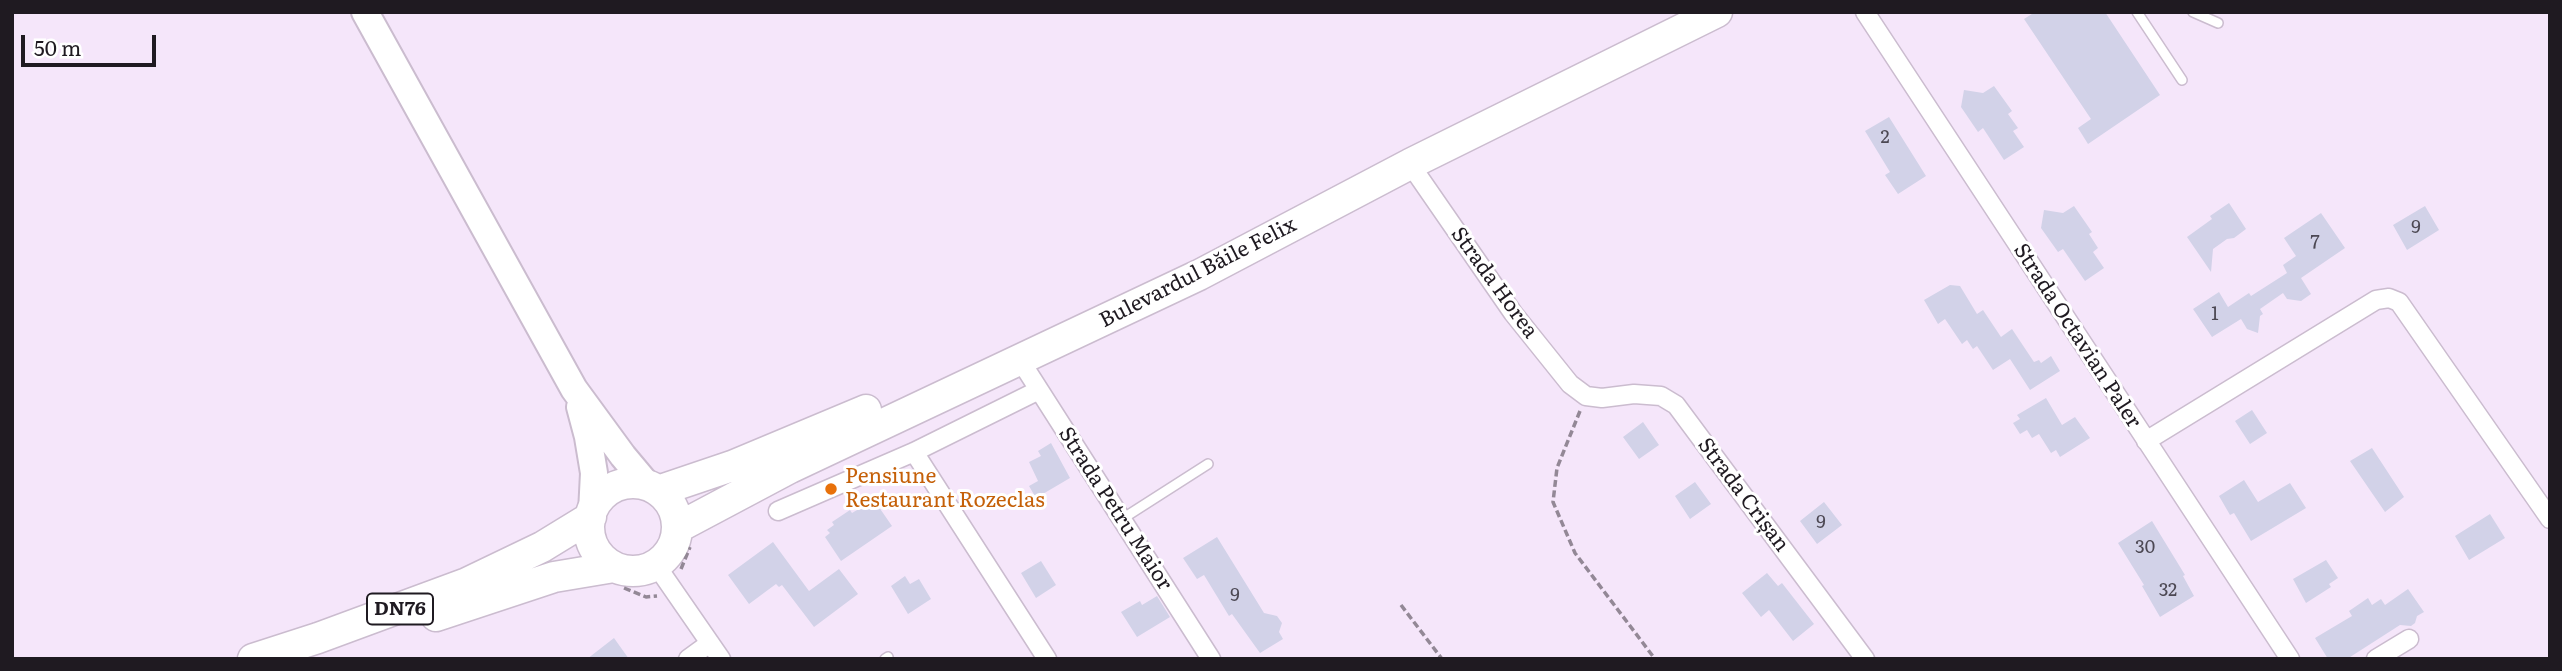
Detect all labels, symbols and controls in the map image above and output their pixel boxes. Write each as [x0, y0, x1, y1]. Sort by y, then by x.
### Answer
scale bar [24, 21, 159, 65]
text: 50 m [34, 31, 81, 62]
house number: 2 [1880, 127, 1890, 149]
street label: Bulevardul Băile Felix [1095, 212, 1301, 334]
house number: 9 [2411, 217, 2421, 239]
street label: Strada Horea [1445, 222, 1543, 344]
house number: 7 [2310, 232, 2320, 254]
street label: Strada Octavian Paler [2008, 239, 2146, 433]
house number: 1 [2211, 304, 2219, 326]
street label: Strada Petru Maior [1053, 423, 1177, 595]
street label: Strada Crișan [1692, 433, 1794, 557]
place label: Pensiune Restaurant Rozeclas [845, 464, 1045, 514]
marker: Pensiune Restaurant Rozeclas [823, 481, 839, 497]
house number: 9 [1816, 512, 1826, 534]
house number: 30 [2135, 537, 2155, 559]
house number: 32 [2159, 580, 2177, 602]
house number: 9 [1230, 585, 1240, 607]
road number: DN76 [367, 594, 433, 624]

